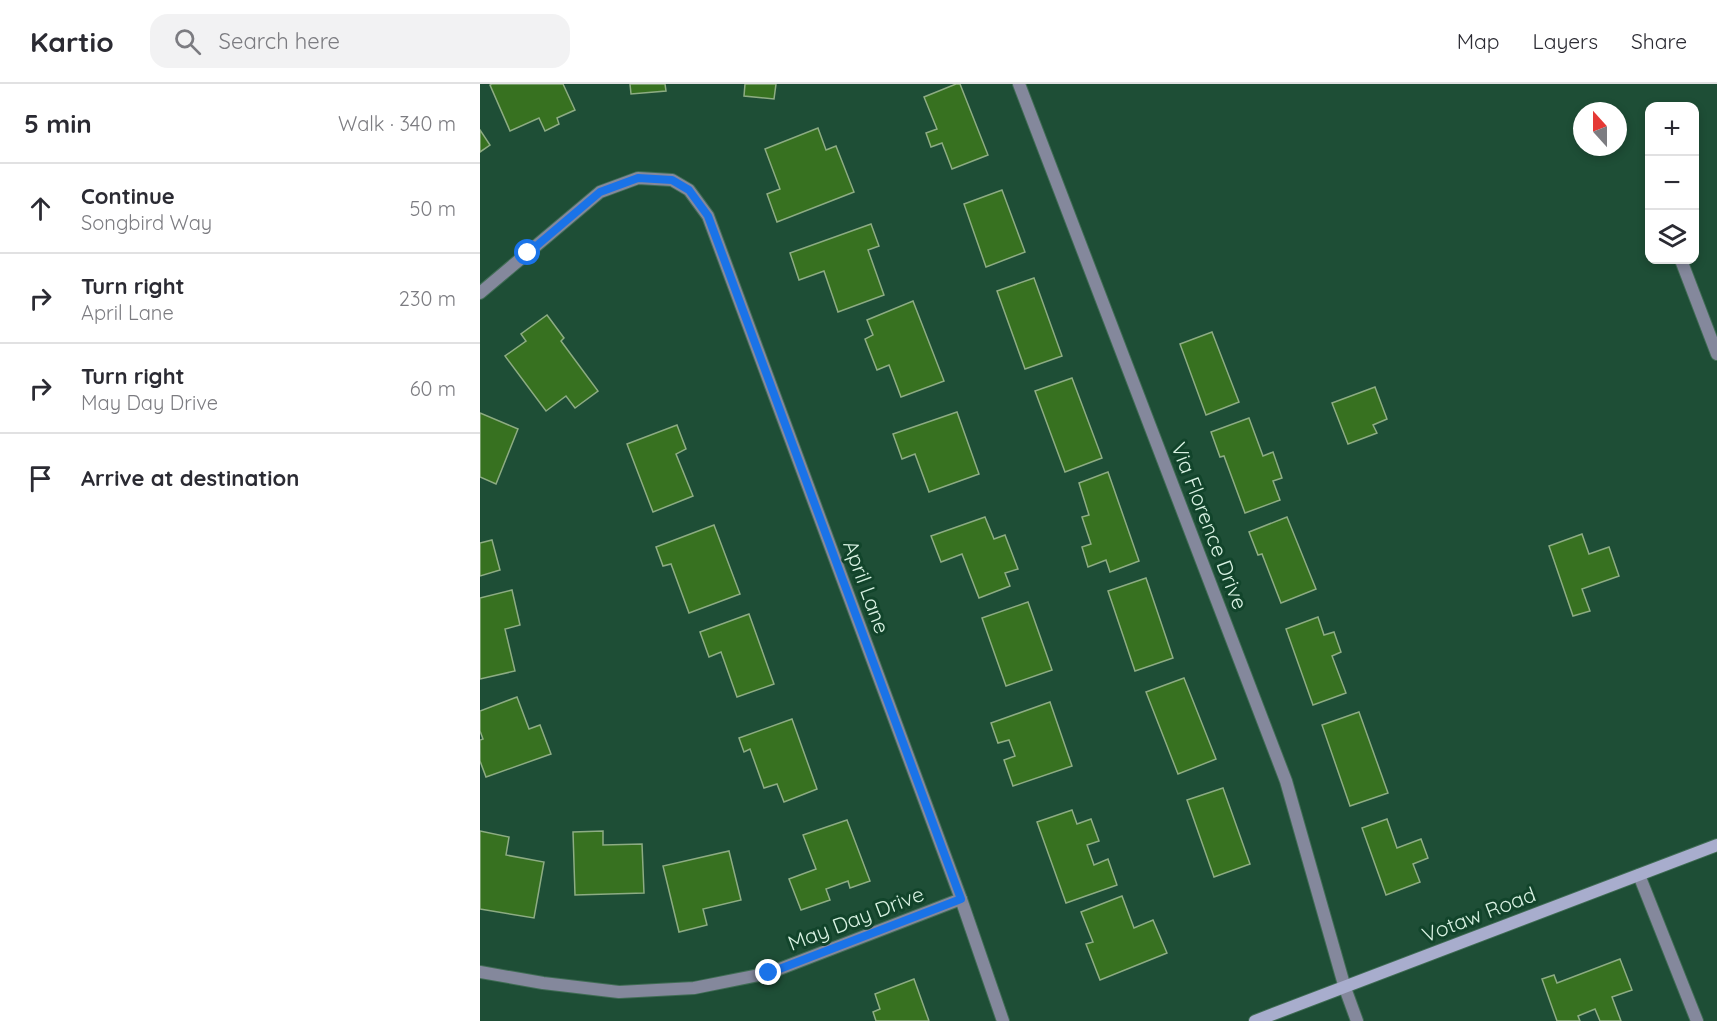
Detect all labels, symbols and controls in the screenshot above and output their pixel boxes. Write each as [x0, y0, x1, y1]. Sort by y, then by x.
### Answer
search box [150, 14, 570, 68]
text: Kartio [30, 24, 114, 59]
icon: search [171, 25, 204, 58]
text: Search here [219, 27, 340, 55]
text: Map [1457, 28, 1500, 54]
text: Layers [1533, 28, 1598, 54]
text: Share [1631, 28, 1687, 54]
north arrow [1573, 102, 1627, 156]
map controls [1645, 102, 1699, 264]
button: + [1645, 102, 1699, 156]
text: 5 min [24, 107, 92, 140]
text: Walk · 340 m [338, 111, 456, 136]
button: − [1645, 156, 1699, 210]
text: Continue [81, 182, 175, 210]
icon: ahead [24, 192, 57, 225]
text: 50 m [410, 196, 456, 221]
text: Songbird Way [81, 210, 212, 235]
button: layers [1645, 210, 1699, 264]
route start [514, 239, 540, 265]
text: Turn right [81, 272, 185, 300]
icon: right [24, 282, 57, 315]
text: 230 m [399, 286, 456, 311]
text: April Lane [81, 300, 174, 325]
text: Turn right [81, 362, 185, 390]
icon: right [24, 372, 57, 405]
text: 60 m [410, 376, 456, 401]
text: May Day Drive [81, 390, 218, 415]
street label: Via Florence Drive [1166, 438, 1254, 613]
icon: arrive [24, 462, 57, 495]
text: Arrive at destination [81, 464, 299, 492]
street label: April Lane [838, 536, 896, 637]
street label: May Day Drive [784, 880, 927, 956]
street label: Votaw Road [1418, 881, 1539, 948]
route end [755, 959, 781, 985]

